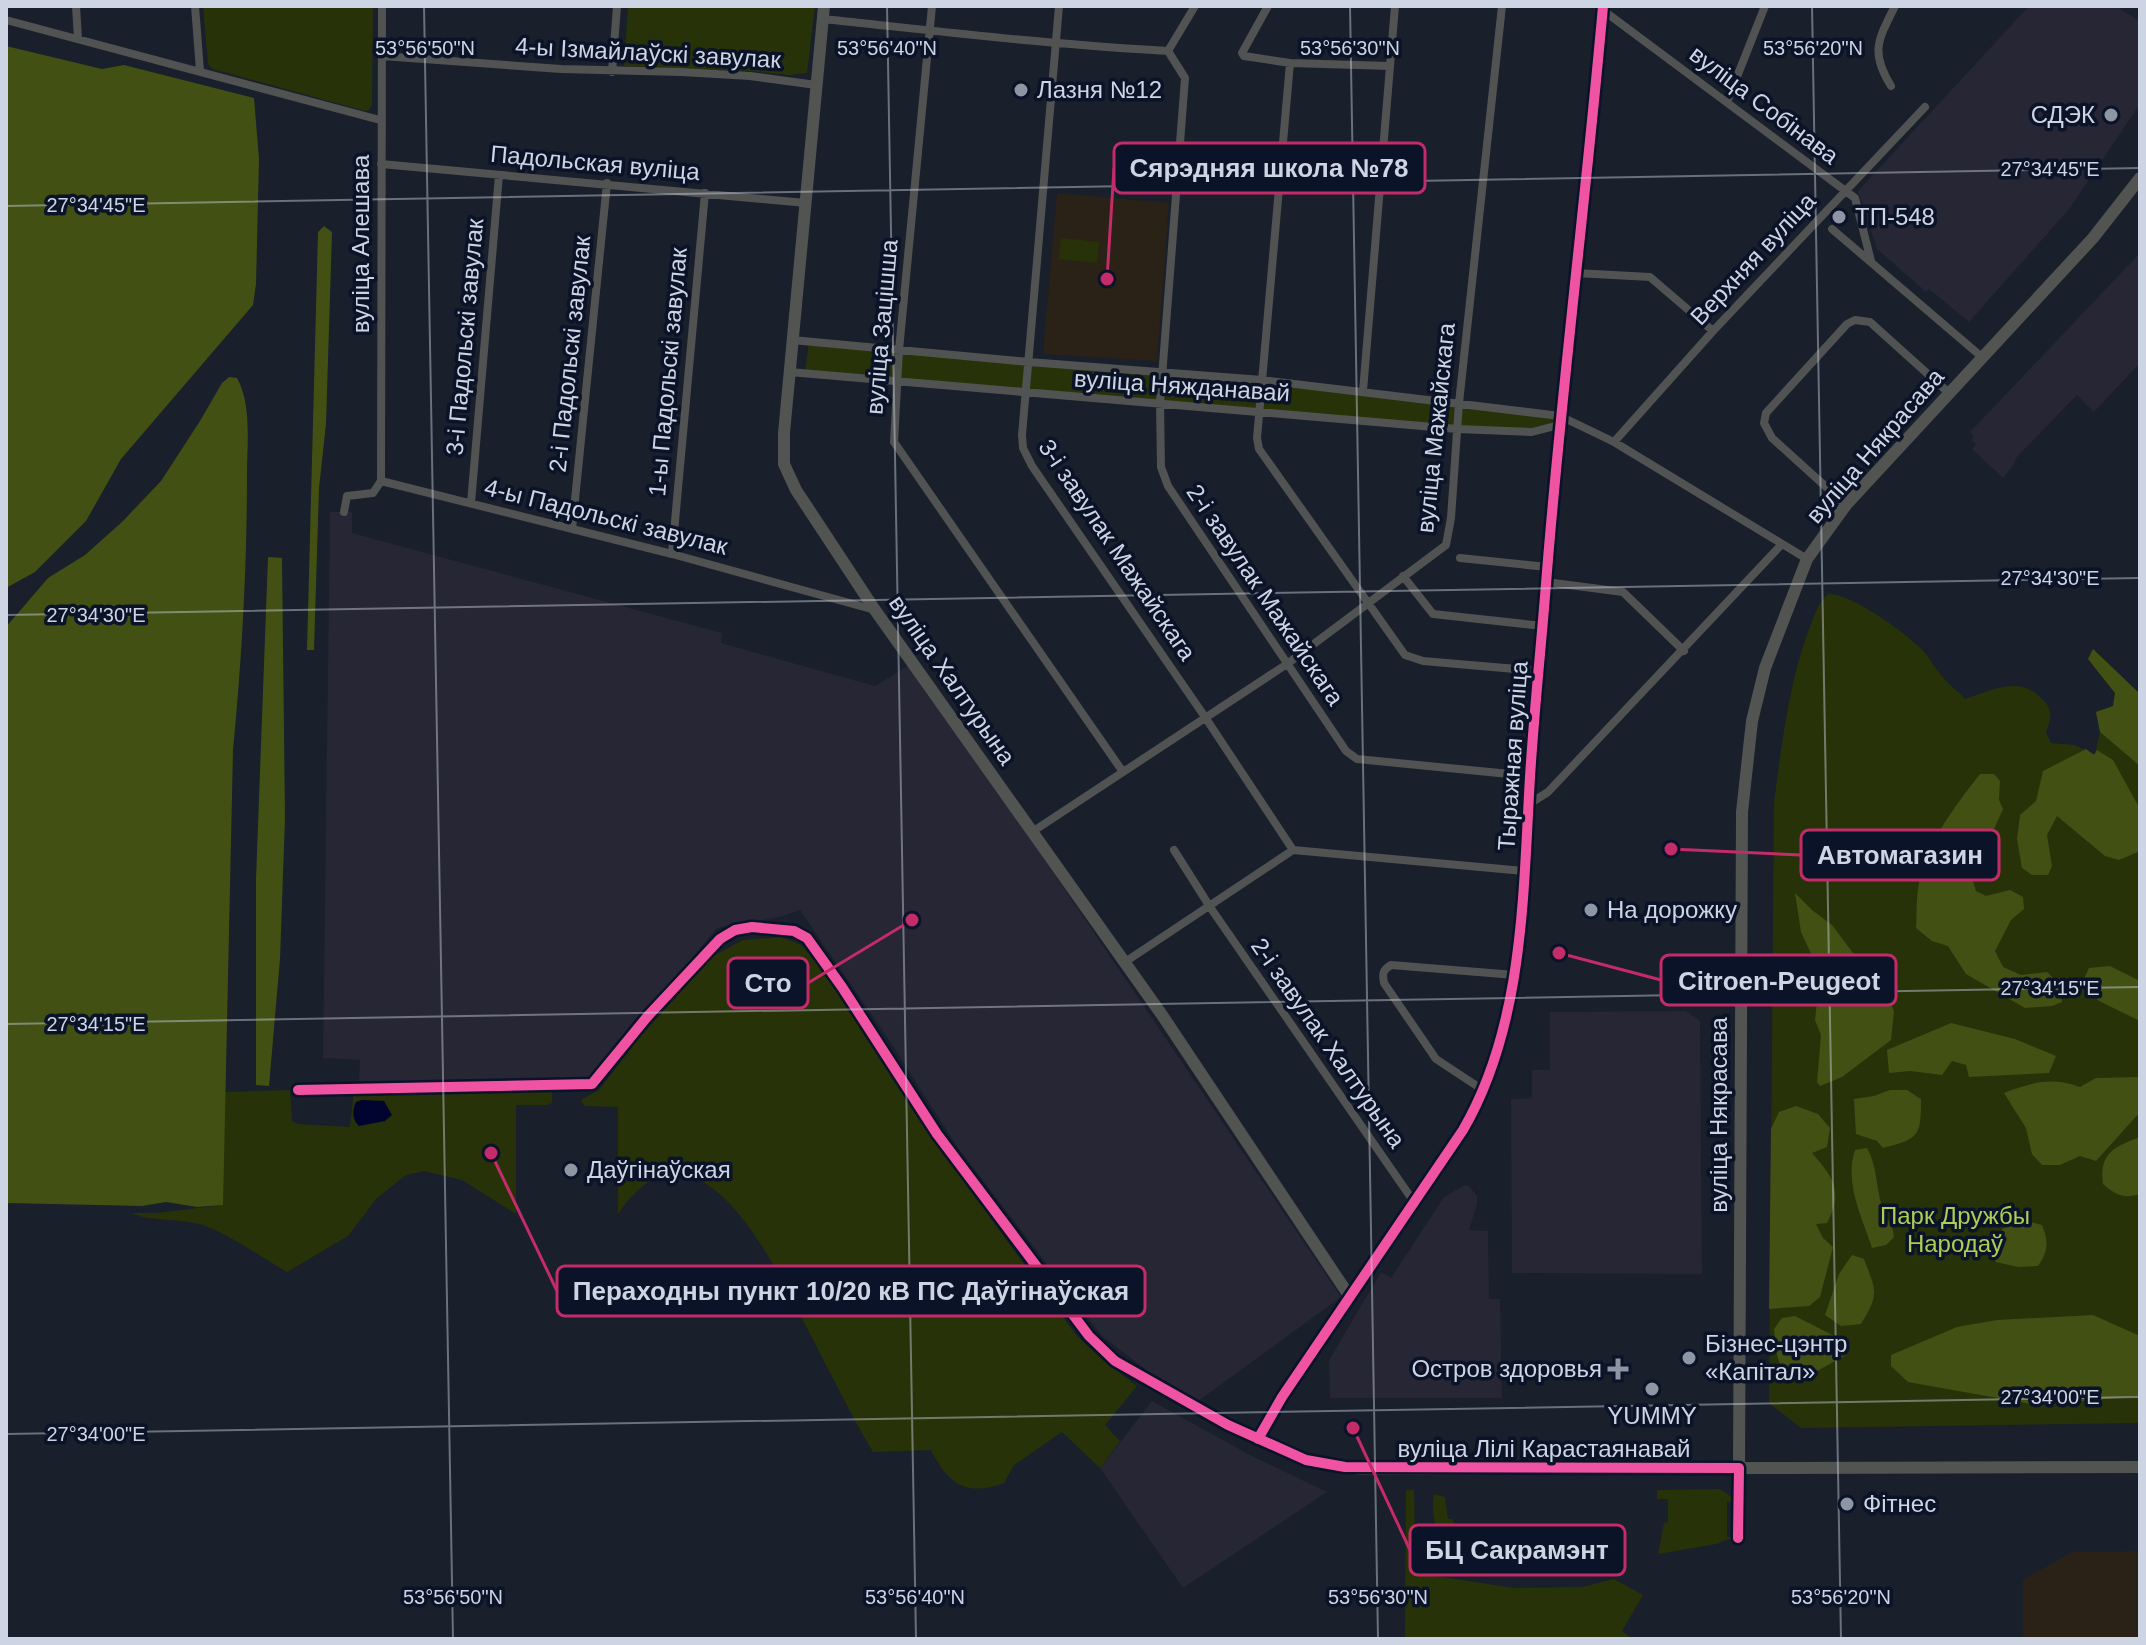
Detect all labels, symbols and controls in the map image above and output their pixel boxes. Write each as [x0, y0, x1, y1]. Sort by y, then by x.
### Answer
street label: 4-ы Ізмайлаўскі завулак [515, 32, 782, 73]
text: 53°56'50"N [375, 37, 475, 59]
text: 53°56'40"N [837, 37, 937, 59]
text: 53°56'30"N [1300, 37, 1400, 59]
text: 53°56'20"N [1763, 37, 1863, 59]
street label: вуліца Собінава [1685, 40, 1844, 170]
place label: Лазня №12 [1037, 76, 1162, 103]
marker: Лазня №12 [1012, 81, 1030, 99]
place label: СДЭК [2031, 101, 2095, 128]
marker: СДЭК [2102, 106, 2120, 124]
street label: Падольская вуліца [489, 140, 702, 185]
callout: Сярэдняя школа №78 [1114, 143, 1425, 193]
text: Сярэдняя школа №78 [1130, 153, 1408, 183]
street label: вуліца Алешава [347, 154, 374, 333]
text: 27°34'45"E [2001, 158, 2100, 180]
street label: Верхняя вуліца [1685, 187, 1821, 330]
text: 27°34'45"E [47, 194, 146, 216]
place label: ТП-548 [1855, 203, 1935, 230]
marker: ТП-548 [1830, 208, 1848, 226]
street label: 3-і Падольскі завулак [441, 217, 488, 457]
street label: 2-і Падольскі завулак [544, 234, 595, 474]
street label: вуліца Зацішша [860, 238, 903, 416]
street label: 1-ы Падольскі завулак [643, 246, 692, 497]
street label: вуліца Мажайскага [1411, 321, 1460, 534]
street label: вуліца Някрасава [1800, 363, 1949, 528]
street label: вуліца Няжданавай [1073, 364, 1291, 407]
street label: 3-і завулак Мажайскага [1033, 434, 1202, 666]
street label: 4-ы Падольскі завулак [482, 473, 731, 560]
street label: 2-і завулак Мажайскага [1181, 479, 1350, 711]
text: 27°34'30"E [2001, 567, 2100, 589]
street label: вуліца Халтурына [884, 590, 1021, 770]
text: 27°34'30"E [47, 604, 146, 626]
street label: Тыражная вуліца [1492, 660, 1533, 852]
callout: Автомагазин [1801, 830, 1999, 880]
text: Автомагазин [1817, 840, 1983, 870]
place label: На дорожку [1607, 896, 1737, 923]
marker: На дорожку [1582, 901, 1600, 919]
street label: 2-і завулак Халтурына [1246, 933, 1411, 1153]
callout: Citroen-Peugeot [1661, 955, 1896, 1005]
callout: Сто [728, 958, 808, 1008]
text: Citroen-Peugeot [1678, 966, 1880, 996]
text: Сто [744, 968, 792, 998]
text: 27°34'15"E [2001, 977, 2100, 999]
text: 27°34'15"E [47, 1013, 146, 1035]
street label: вуліца Някрасава [1705, 1017, 1732, 1213]
place label: Даўгінаўская [587, 1156, 731, 1183]
marker: Даўгінаўская [562, 1161, 580, 1179]
park label: Парк Дружбы Народаў [1880, 1202, 2030, 1257]
callout: Пераходны пункт 10/20 кВ ПС Даўгінаўская [557, 1266, 1145, 1316]
text: Пераходны пункт 10/20 кВ ПС Даўгінаўская [573, 1276, 1129, 1306]
place label: Бізнес-цэнтр «Капітал» [1705, 1330, 1847, 1385]
marker: Бізнес-цэнтр «Капітал» [1680, 1349, 1698, 1367]
place label: Остров здоровья [1411, 1355, 1602, 1382]
marker: Остров здоровья [1609, 1360, 1627, 1378]
marker: YUMMY [1643, 1380, 1661, 1398]
text: 27°34'00"E [2001, 1386, 2100, 1408]
place label: YUMMY [1607, 1402, 1697, 1429]
text: 27°34'00"E [47, 1423, 146, 1445]
street label: вуліца Лілі Карастаянавай [1398, 1435, 1690, 1462]
place label: Фітнес [1863, 1490, 1936, 1517]
marker: Фітнес [1838, 1495, 1856, 1513]
callout: БЦ Сакрамэнт [1410, 1525, 1625, 1575]
text: БЦ Сакрамэнт [1425, 1535, 1609, 1565]
text: 53°56'50"N [403, 1586, 503, 1608]
text: 53°56'40"N [865, 1586, 965, 1608]
text: 53°56'30"N [1328, 1586, 1428, 1608]
text: 53°56'20"N [1791, 1586, 1891, 1608]

